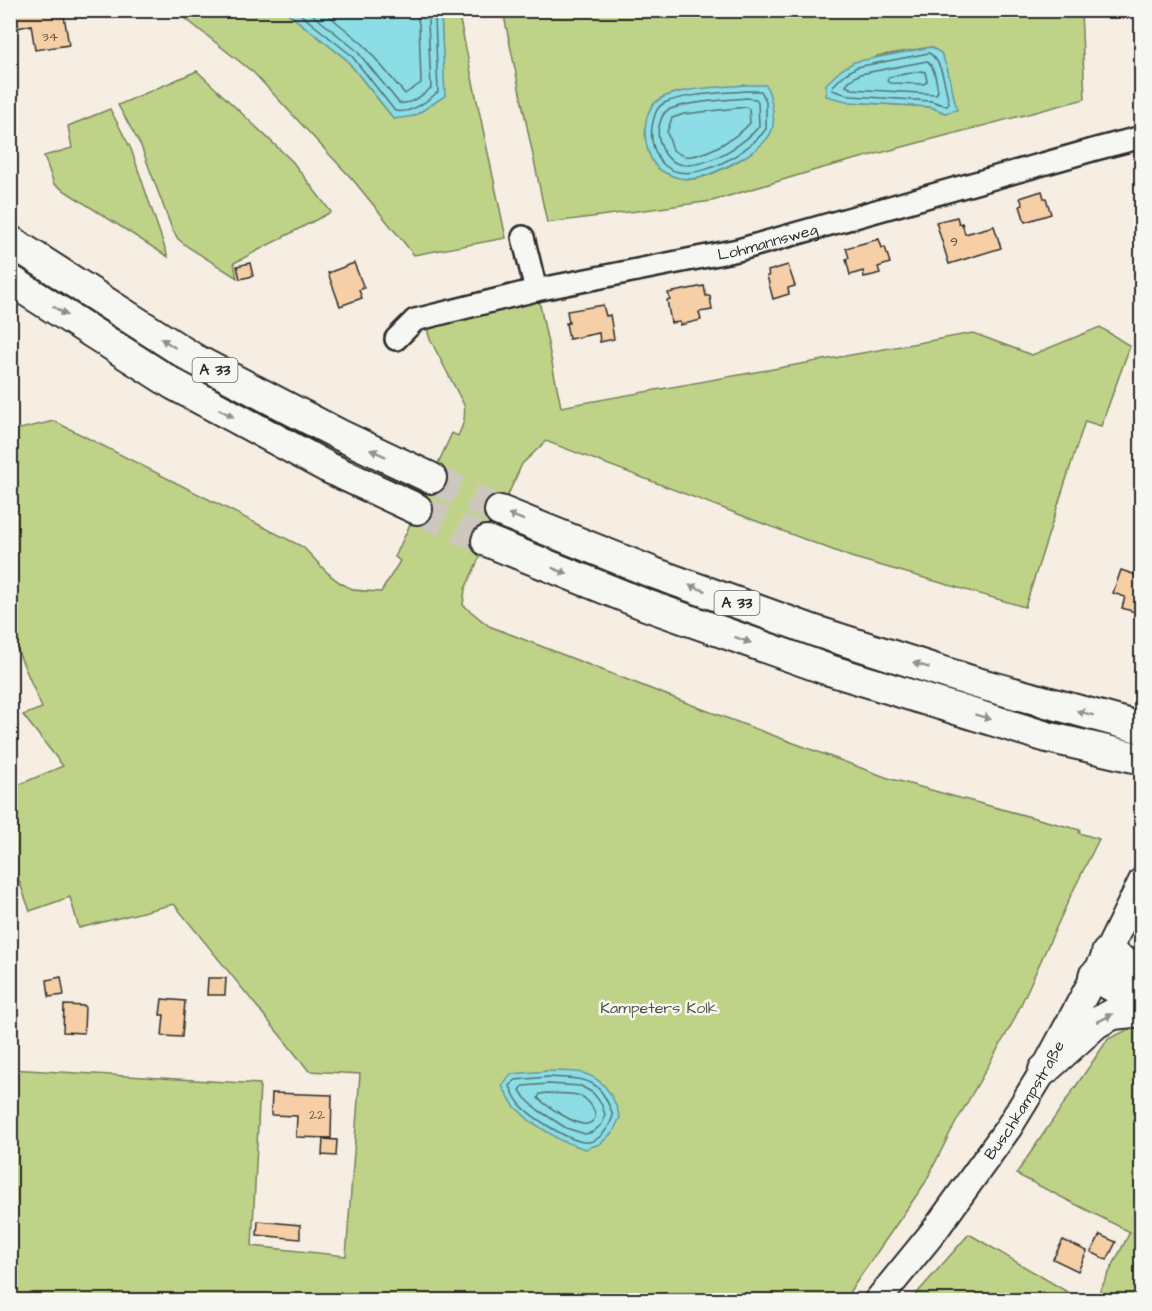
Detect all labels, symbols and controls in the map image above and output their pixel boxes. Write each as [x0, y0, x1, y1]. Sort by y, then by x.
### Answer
house number: 34 [42, 27, 59, 47]
street label: Lohmannsweg [716, 218, 820, 266]
house number: 9 [950, 232, 958, 252]
one-way arrow [52, 306, 68, 317]
one-way arrow [160, 337, 177, 348]
road number: A 33 [192, 358, 238, 382]
one-way arrow [218, 408, 235, 418]
one-way arrow [369, 449, 386, 458]
one-way arrow [506, 512, 524, 522]
one-way arrow [552, 566, 570, 576]
one-way arrow [688, 583, 706, 593]
road number: A 33 [714, 591, 760, 615]
one-way arrow [734, 635, 752, 645]
one-way arrow [912, 660, 930, 669]
one-way arrow [1076, 707, 1094, 717]
one-way arrow [974, 713, 992, 722]
park label: Kampeters Kolk [600, 997, 718, 1019]
one-way arrow [1096, 1014, 1113, 1023]
street label: Buschkampstraße [979, 1037, 1070, 1164]
house number: 22 [309, 1105, 325, 1125]

